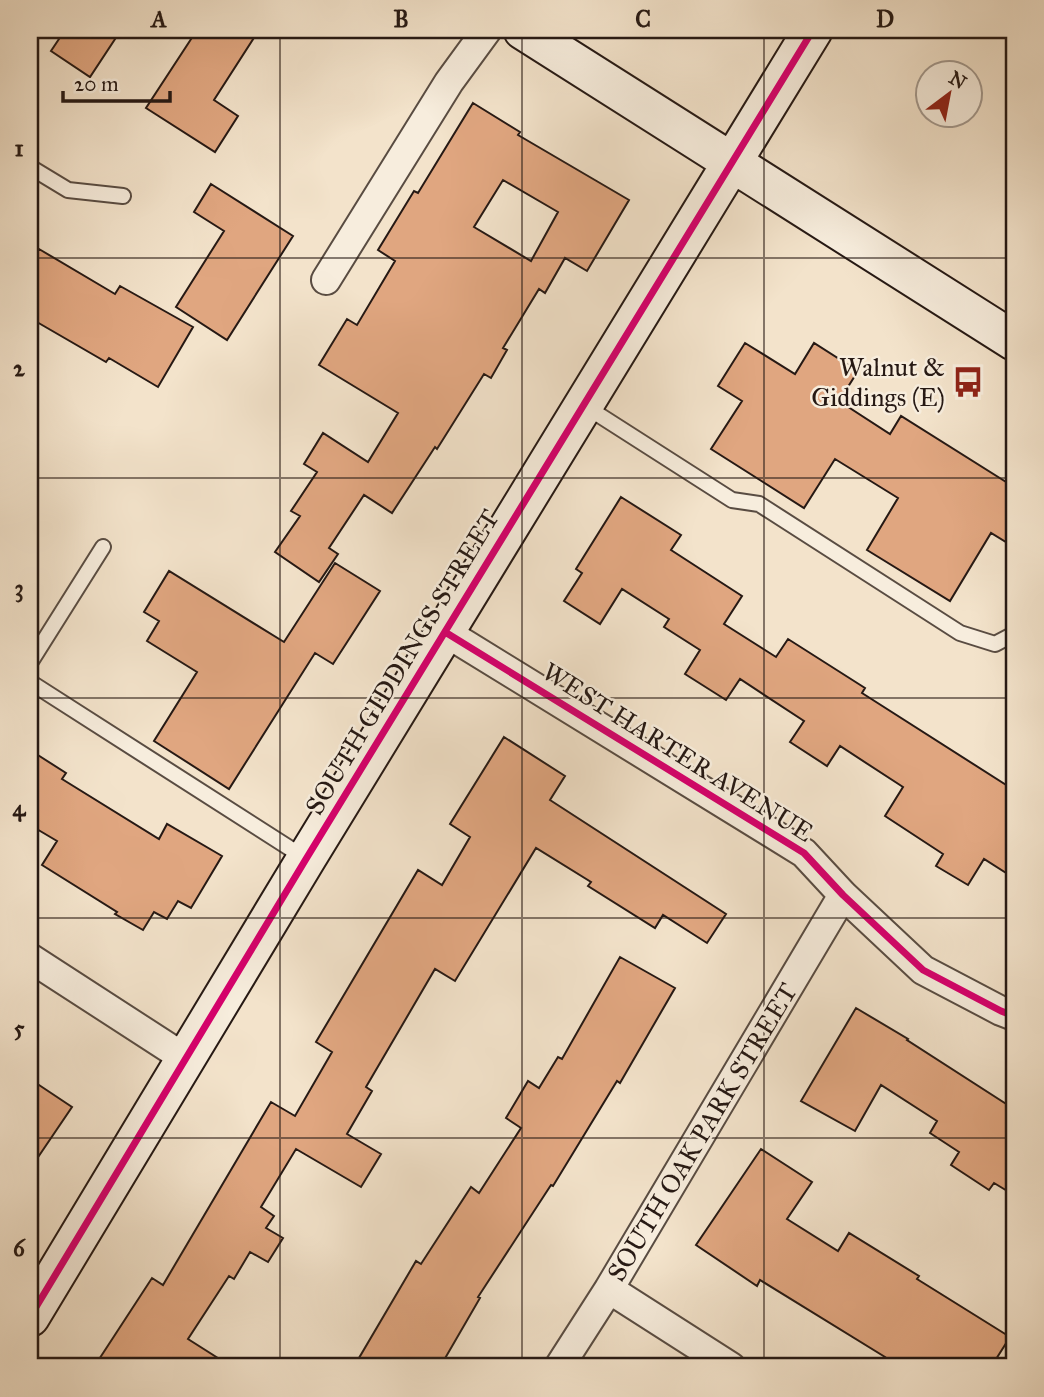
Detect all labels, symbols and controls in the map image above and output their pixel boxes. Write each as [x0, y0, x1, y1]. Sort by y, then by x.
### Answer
text: A [149, 5, 167, 33]
text: B [393, 5, 409, 33]
text: C [635, 5, 651, 33]
text: D [876, 5, 894, 33]
scale bar [63, 60, 170, 104]
north arrow [914, 60, 984, 130]
text: N [945, 66, 971, 94]
text: 20 m [74, 71, 119, 97]
text: 1 [14, 134, 24, 162]
place label: Walnut & Giddings (E) [811, 351, 945, 413]
text: 2 [13, 354, 25, 382]
bus stop icon: Walnut & Giddings (E) [951, 365, 985, 399]
street label: SOUTH GIDDINGS STREET [298, 504, 506, 820]
text: 3 [14, 574, 24, 603]
street label: WEST HARTER AVENUE [537, 655, 819, 849]
text: 4 [13, 794, 27, 822]
street label: SOUTH OAK PARK STREET [600, 977, 804, 1287]
text: 5 [14, 1014, 25, 1042]
text: 6 [13, 1234, 26, 1262]

